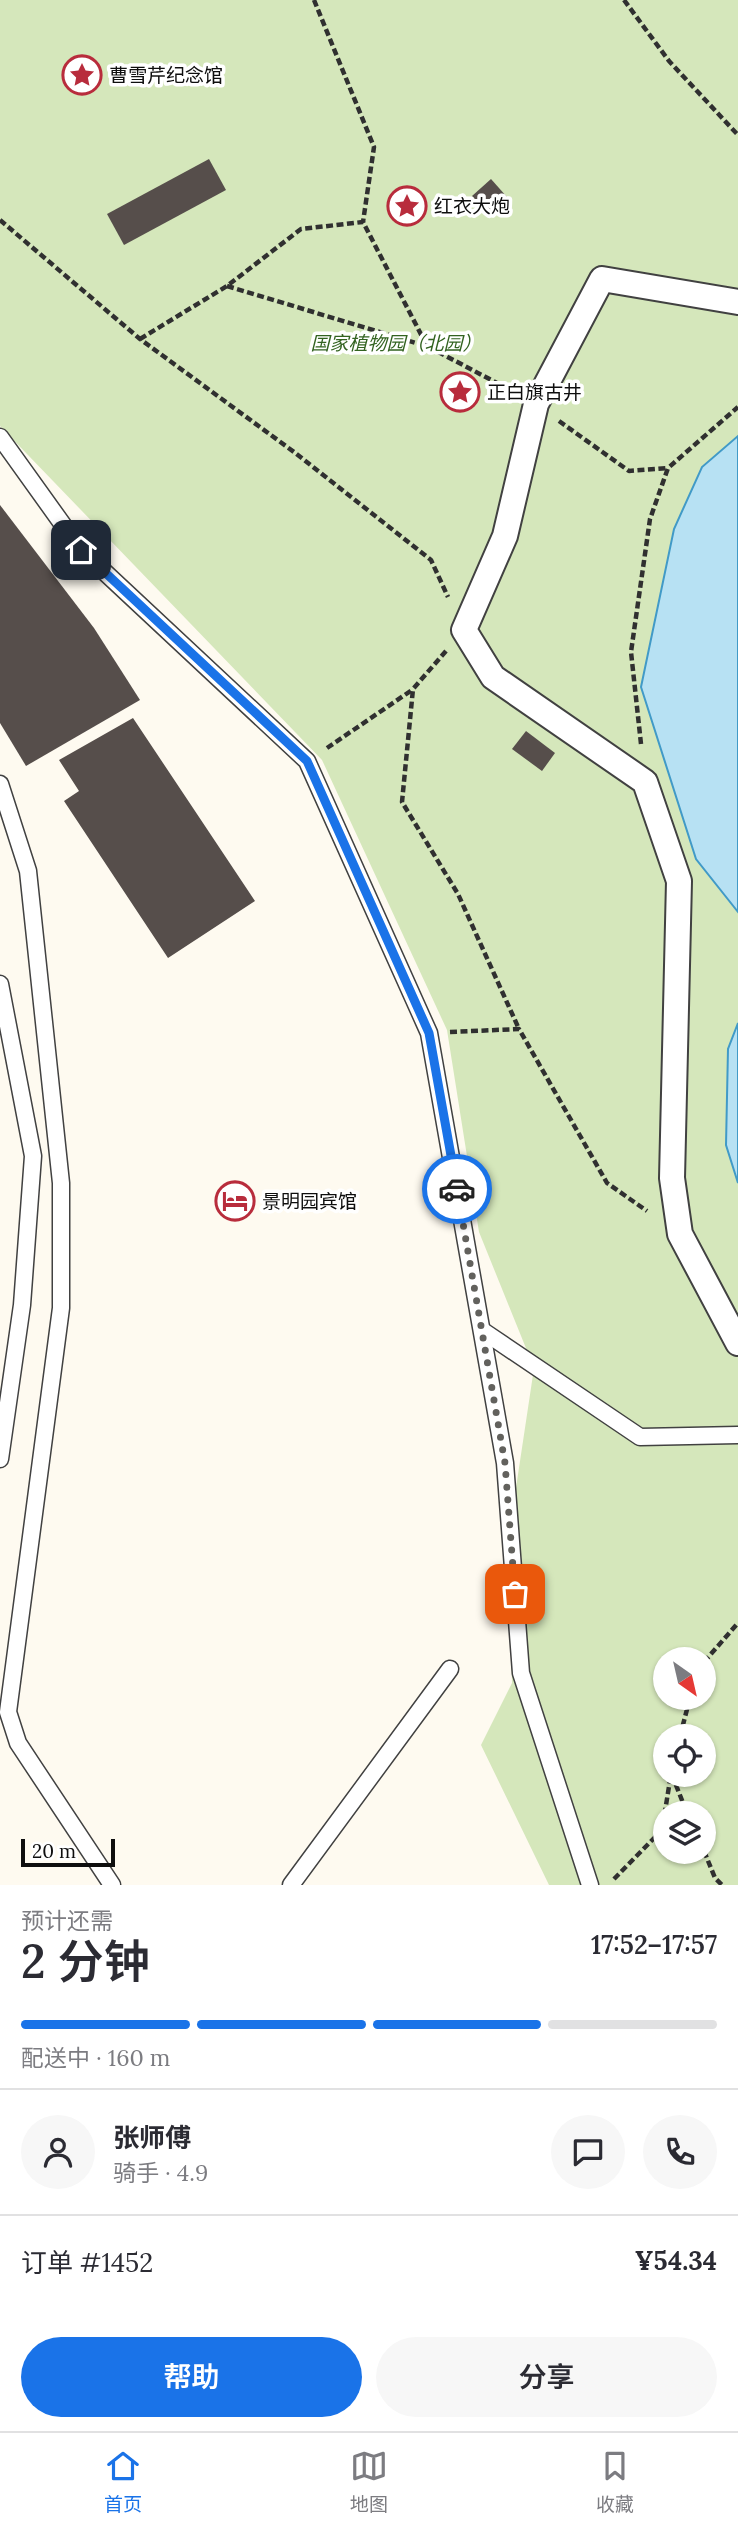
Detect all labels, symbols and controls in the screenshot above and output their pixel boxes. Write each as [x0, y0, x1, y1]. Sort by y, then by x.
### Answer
place icon: 曹雪芹纪念馆 [61, 54, 103, 96]
place label: 曹雪芹纪念馆 [109, 63, 223, 87]
place icon: 红衣大炮 [386, 185, 428, 227]
place label: 红衣大炮 [434, 194, 510, 218]
park label: 国家植物园（北园） [310, 331, 482, 355]
place icon: 正白旗古井 [439, 371, 481, 413]
place label: 正白旗古井 [487, 380, 582, 404]
pin [51, 520, 111, 580]
icon: home [62, 531, 100, 569]
courier [422, 1154, 492, 1224]
icon: car [438, 1170, 476, 1208]
hotel icon: 景明园宾馆 [214, 1180, 256, 1222]
place label: 景明园宾馆 [262, 1189, 357, 1213]
pin [485, 1564, 545, 1624]
icon: bag [496, 1575, 534, 1613]
north arrow [653, 1647, 716, 1710]
map controls [653, 1647, 716, 1864]
button: locate [653, 1724, 716, 1787]
button: layers [653, 1801, 716, 1864]
scale bar [21, 1836, 116, 1868]
text: 20 m [32, 1839, 76, 1863]
text: 预计还需 [21, 1906, 113, 1935]
text: 17:52–17:57 [591, 1928, 717, 1961]
text: 2 分钟 [21, 1932, 150, 1991]
text: 配送中 · 160 m [21, 2043, 170, 2072]
button: person [21, 2115, 95, 2189]
button: chat [551, 2115, 625, 2189]
button: phone [643, 2115, 717, 2189]
text: 张师傅 [113, 2121, 191, 2154]
text: 骑手 · 4.9 [113, 2158, 208, 2187]
text: ¥54.34 [635, 2244, 717, 2277]
text: 订单 #1452 [21, 2246, 153, 2279]
button: 帮助 [21, 2337, 362, 2417]
button: 分享 [376, 2337, 717, 2417]
tab: 首页 [104, 2447, 142, 2516]
tab: 地图 [350, 2447, 388, 2516]
tab: 收藏 [596, 2447, 634, 2516]

